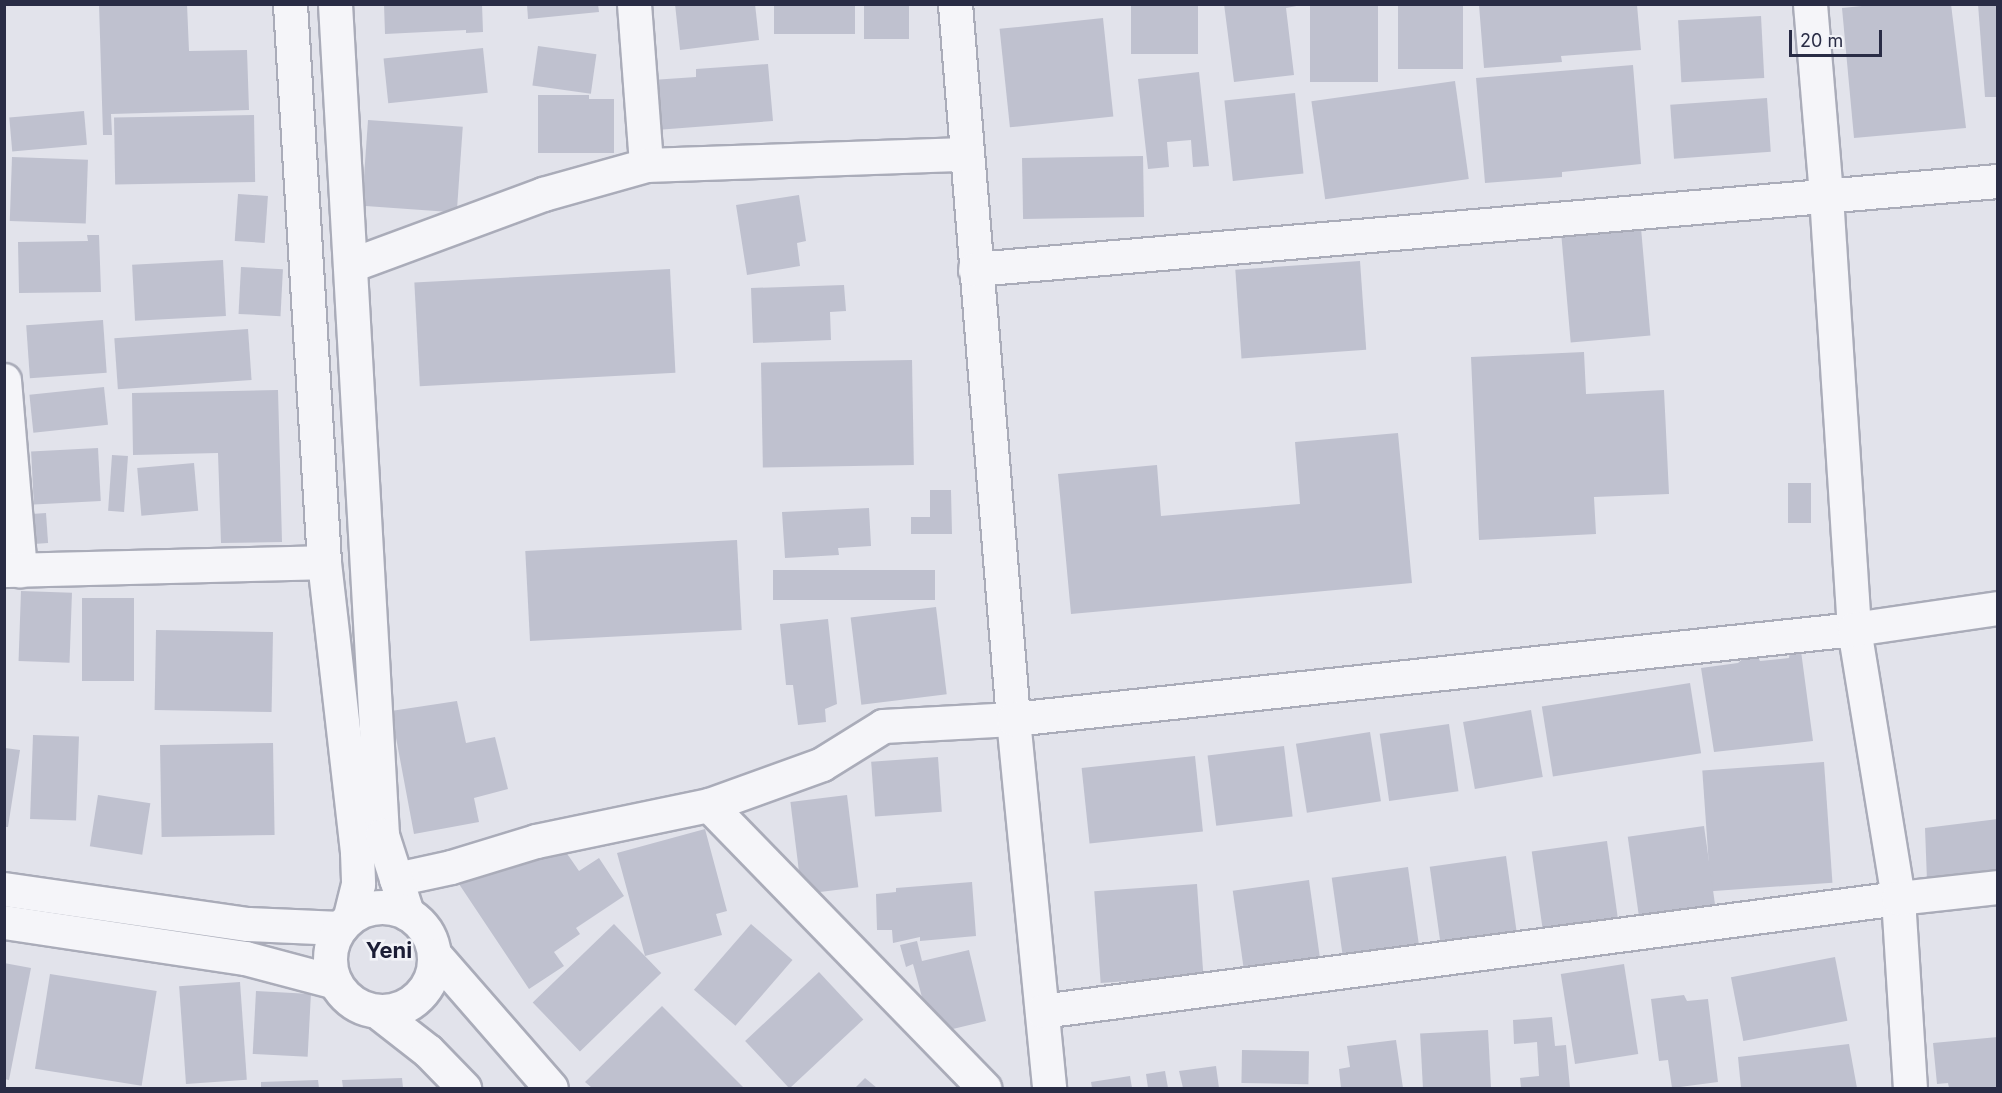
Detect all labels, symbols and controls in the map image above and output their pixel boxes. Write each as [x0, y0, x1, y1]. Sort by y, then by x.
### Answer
scale bar [1792, 18, 1885, 56]
text: 20 m [1800, 30, 1843, 51]
district label: Yeni [366, 938, 412, 964]

